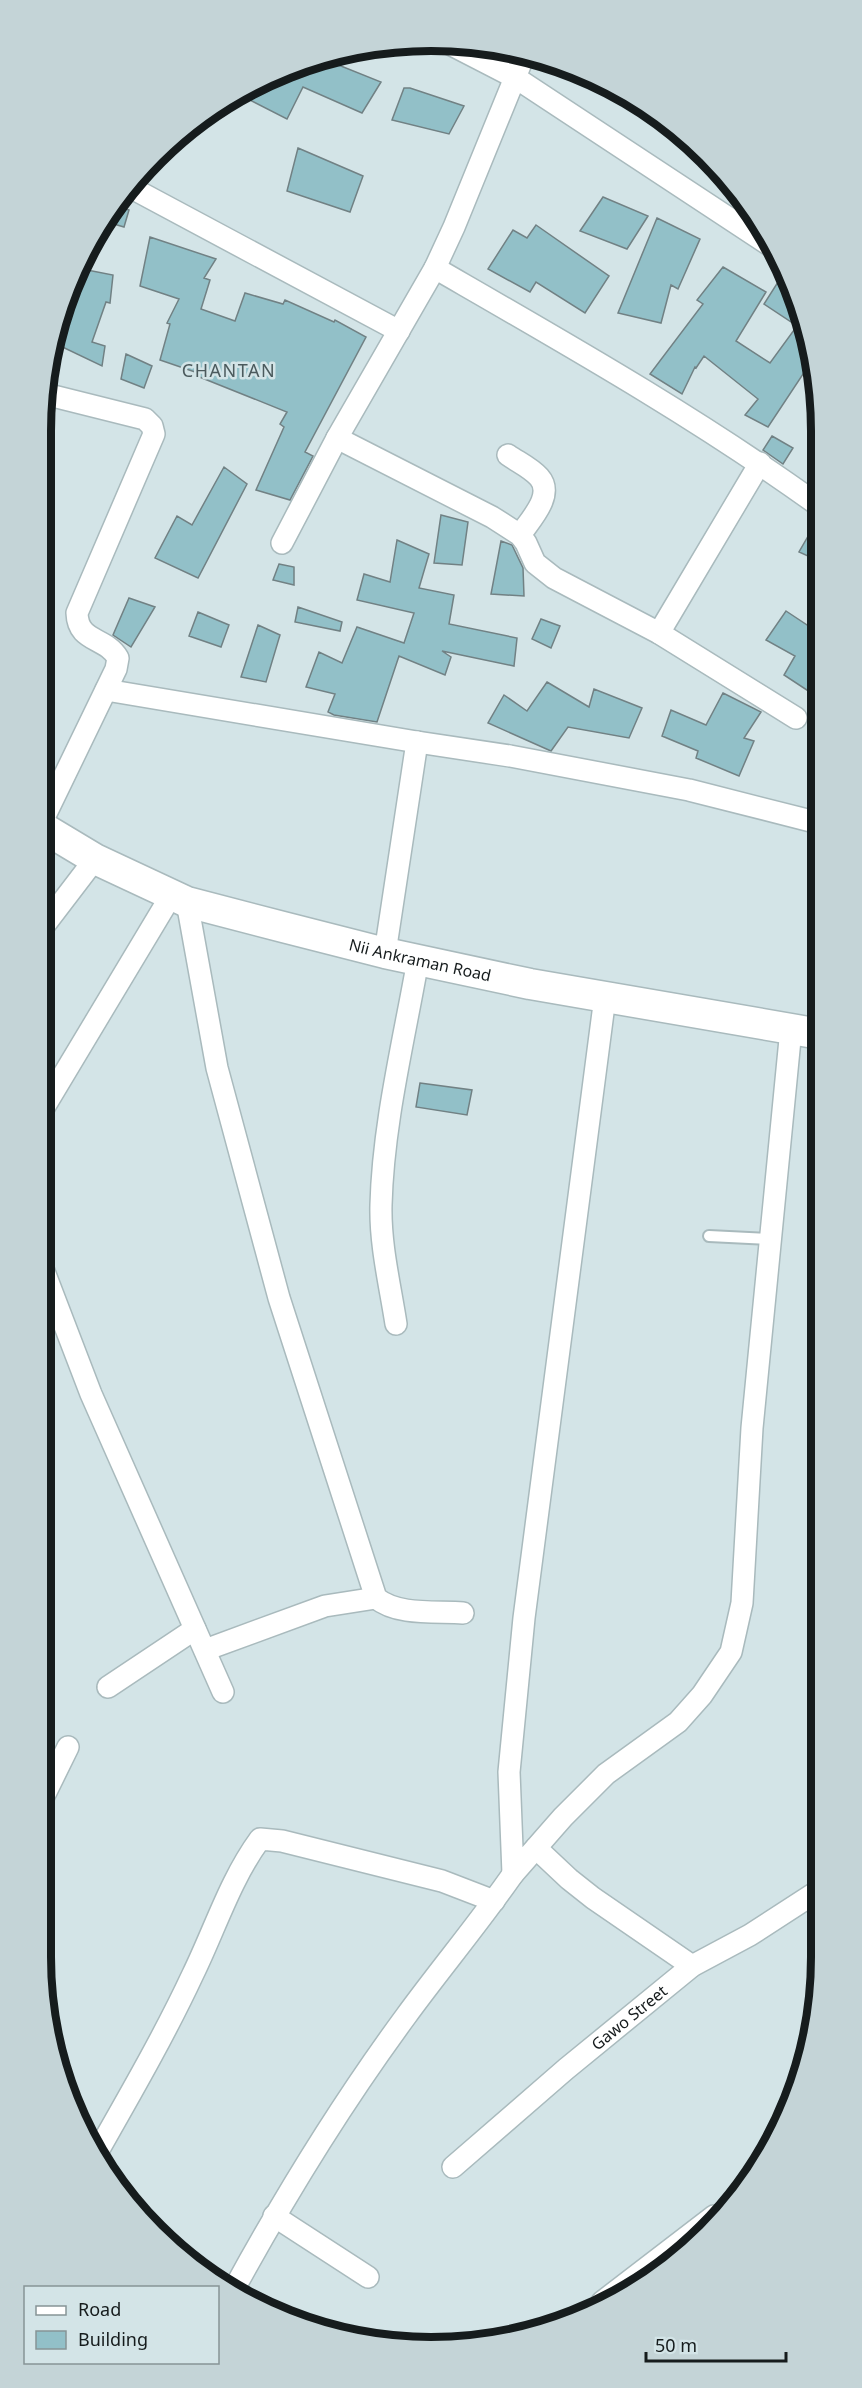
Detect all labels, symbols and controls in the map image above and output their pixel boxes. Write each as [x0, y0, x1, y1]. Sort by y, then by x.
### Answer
district label: CHANTAN [182, 358, 276, 382]
street label: Nii Ankraman Road [347, 933, 493, 986]
street label: Gawo Street [587, 1980, 672, 2055]
legend [24, 2286, 219, 2364]
text: Road [78, 2297, 121, 2321]
scale bar [646, 2325, 786, 2363]
text: Building [78, 2327, 148, 2351]
text: 50 m [655, 2333, 697, 2357]

